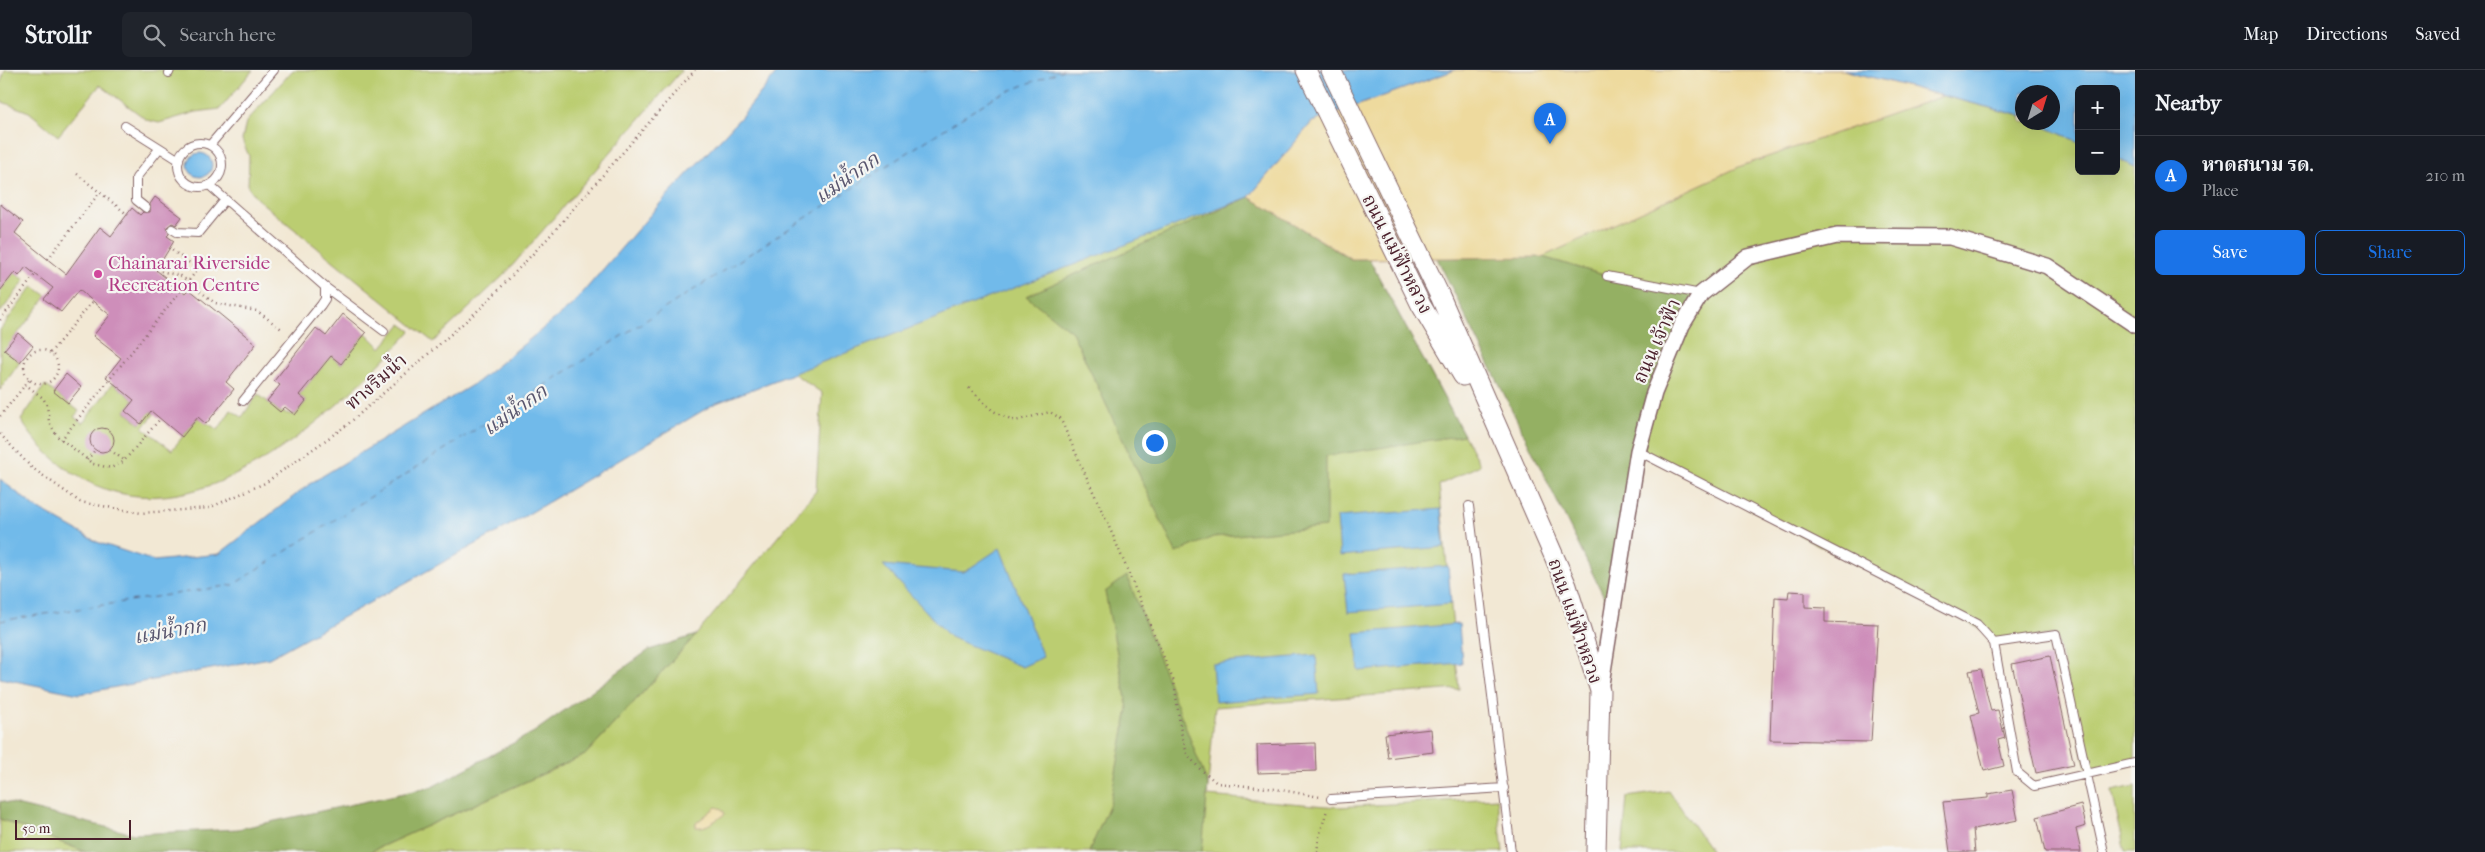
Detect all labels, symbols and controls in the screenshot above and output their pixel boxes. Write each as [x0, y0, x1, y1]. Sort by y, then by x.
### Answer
search box [122, 12, 472, 57]
text: Strollr [25, 21, 92, 49]
icon: search [140, 21, 168, 49]
text: Search here [180, 24, 276, 46]
text: Map [2244, 24, 2278, 45]
text: Directions [2306, 24, 2387, 45]
text: Saved [2415, 24, 2460, 45]
north arrow [2015, 85, 2060, 130]
map controls [2075, 85, 2120, 175]
button: + [2075, 85, 2120, 130]
text: Nearby [2155, 91, 2221, 115]
pin: A [1534, 103, 1566, 144]
button: − [2075, 130, 2120, 175]
water label: แม่น้ำกก [808, 144, 884, 208]
text: หาดสนาม รด. [2202, 154, 2313, 176]
text: A [2166, 166, 2176, 185]
text: 210 m [2426, 166, 2465, 185]
text: Place [2202, 181, 2238, 200]
street label: ถนน แม่ฟ้าหลวง [1357, 191, 1437, 317]
button: Save [2155, 230, 2305, 275]
button: Share [2315, 230, 2465, 275]
place label: Chainarai Riverside Recreation Centre [108, 252, 270, 296]
marker: Chainarai Riverside Recreation Centre [92, 268, 104, 280]
street label: ถนน เจ้าฟ้า [1629, 295, 1685, 387]
street label: ทางริมน้ำ [338, 346, 411, 415]
water label: แม่น้ำกก [476, 376, 552, 440]
your location [1142, 430, 1168, 456]
street label: ถนน แม่ฟ้าหลวง [1543, 555, 1607, 687]
water label: แม่น้ำกก [131, 609, 209, 649]
scale bar [15, 817, 131, 840]
text: 50 m [22, 820, 50, 837]

